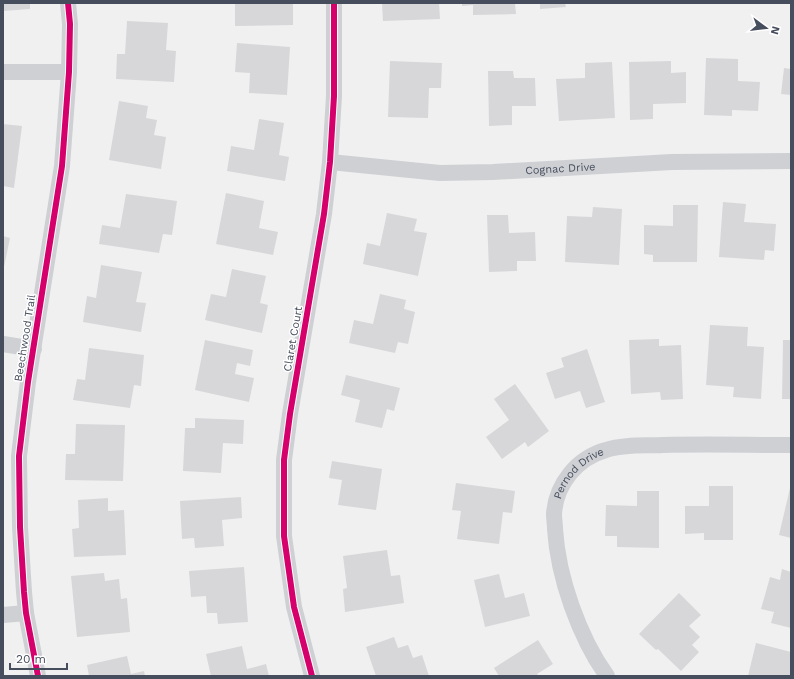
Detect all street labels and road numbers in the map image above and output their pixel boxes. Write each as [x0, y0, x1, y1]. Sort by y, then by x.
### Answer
street label: Cognac Drive [525, 160, 596, 177]
street label: Beechwood Trail [12, 293, 38, 383]
street label: Claret Court [281, 305, 305, 372]
street label: Pernod Drive [551, 445, 605, 501]

